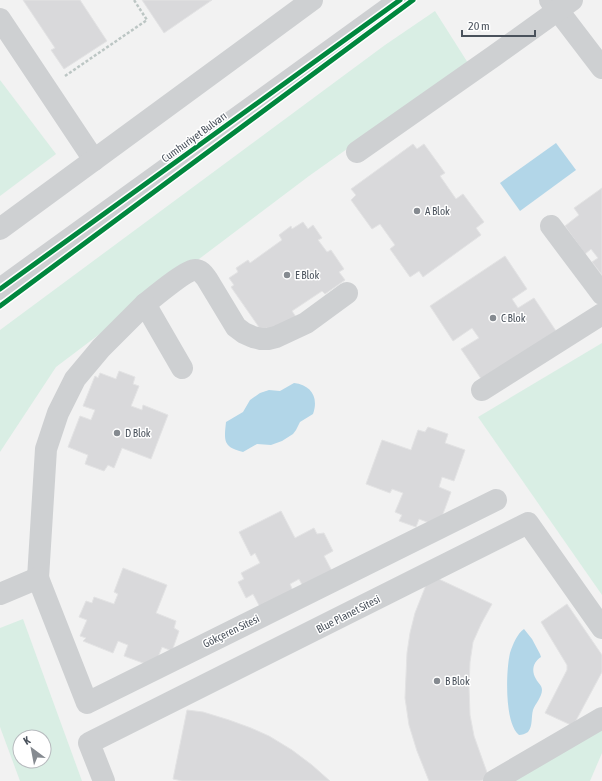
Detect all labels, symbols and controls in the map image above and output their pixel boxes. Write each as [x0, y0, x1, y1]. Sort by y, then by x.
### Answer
scale bar [462, 12, 535, 38]
text: 20 m [468, 19, 490, 33]
street label: Cumhuriyet Bulvarı [159, 109, 229, 165]
place label: A Blok [425, 205, 450, 217]
marker: A Blok [412, 206, 422, 216]
place label: E Blok [295, 269, 319, 281]
marker: E Blok [282, 270, 292, 280]
place label: C Blok [501, 312, 526, 324]
marker: C Blok [488, 313, 498, 323]
place label: D Blok [125, 427, 151, 439]
marker: D Blok [112, 428, 122, 438]
street label: Blue Planet Sitesi [314, 593, 382, 635]
street label: Gökçeren Sitesi [201, 612, 261, 650]
place label: B Blok [445, 675, 470, 687]
marker: B Blok [432, 676, 442, 686]
north arrow [12, 729, 52, 769]
text: K [21, 734, 33, 747]

